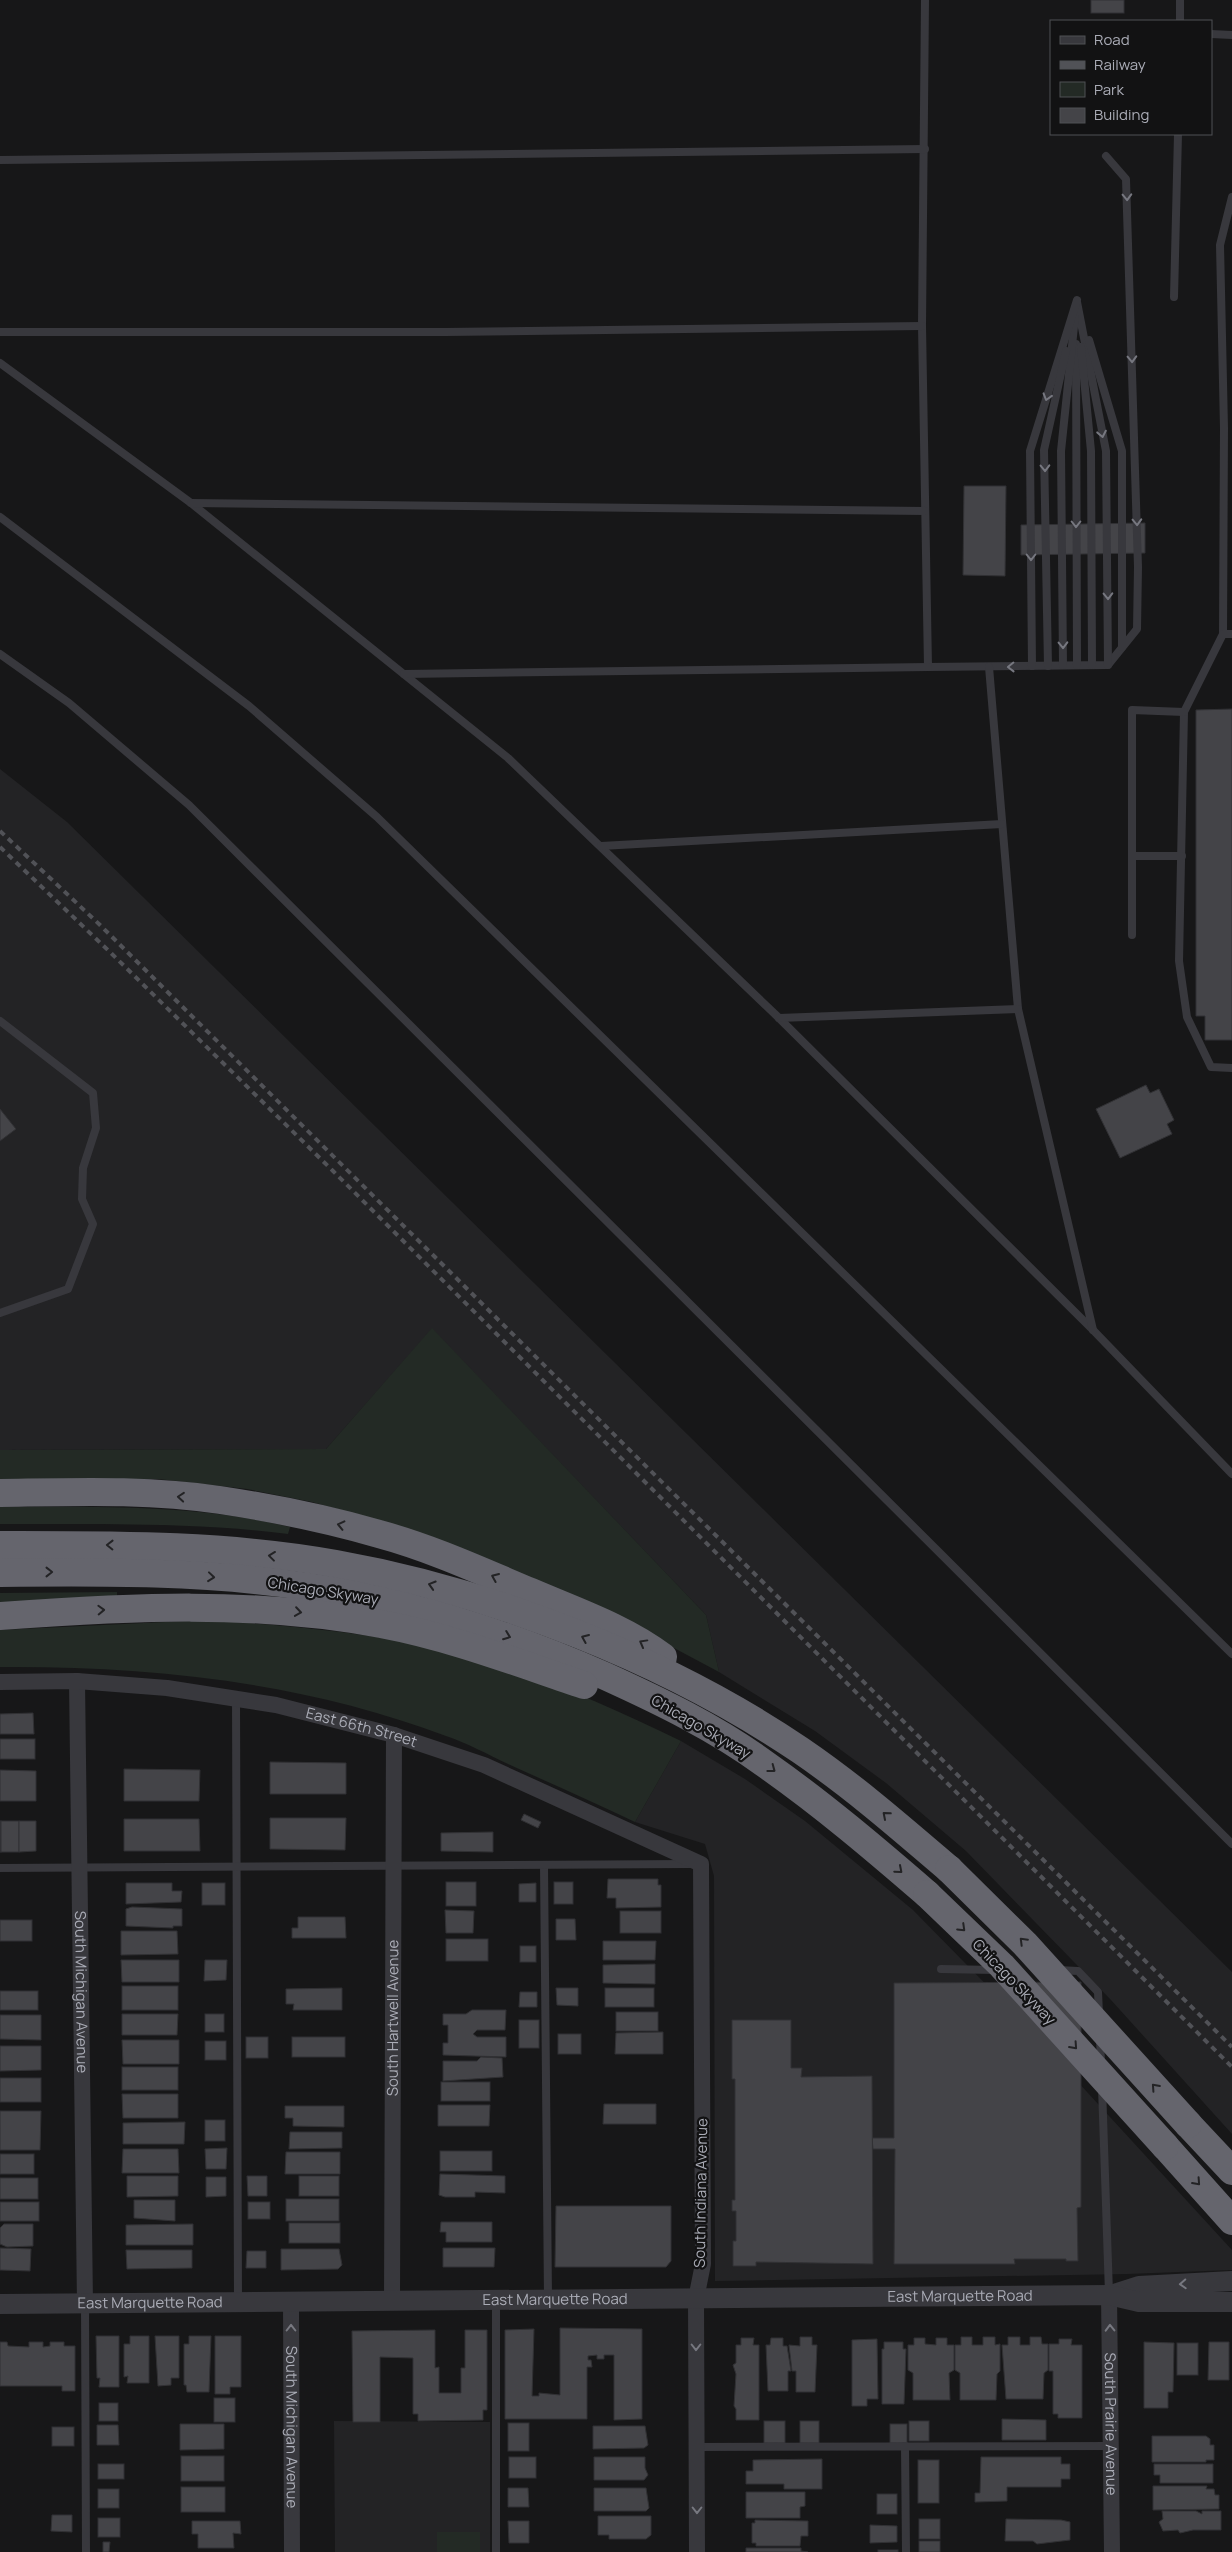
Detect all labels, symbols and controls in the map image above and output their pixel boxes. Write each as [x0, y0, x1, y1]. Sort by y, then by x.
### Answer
legend [1050, 20, 1212, 135]
text: Road [1094, 29, 1130, 50]
text: Railway [1094, 54, 1146, 75]
text: Park [1094, 79, 1124, 100]
text: Building [1094, 104, 1149, 125]
one-way arrow [1122, 194, 1132, 201]
one-way arrow [1127, 356, 1137, 364]
one-way arrow [1042, 392, 1052, 400]
one-way arrow [1097, 429, 1107, 438]
one-way arrow [1040, 464, 1050, 472]
one-way arrow [1132, 518, 1142, 526]
one-way arrow [1071, 520, 1081, 528]
one-way arrow [1026, 554, 1036, 561]
one-way arrow [1102, 592, 1113, 600]
one-way arrow [1058, 642, 1068, 650]
one-way arrow [1007, 661, 1015, 672]
one-way arrow [177, 1492, 185, 1503]
one-way arrow [337, 1520, 346, 1531]
one-way arrow [106, 1540, 114, 1550]
one-way arrow [268, 1551, 276, 1562]
one-way arrow [45, 1567, 53, 1577]
one-way arrow [207, 1571, 215, 1582]
street label: Chicago Skyway [266, 1571, 380, 1610]
one-way arrow [491, 1572, 500, 1583]
one-way arrow [428, 1581, 436, 1591]
one-way arrow [97, 1605, 105, 1616]
one-way arrow [295, 1606, 303, 1617]
one-way arrow [502, 1631, 510, 1641]
one-way arrow [581, 1634, 590, 1644]
one-way arrow [639, 1640, 648, 1650]
street label: Chicago Skyway [648, 1689, 755, 1764]
street label: East 66th Street [304, 1702, 420, 1752]
one-way arrow [766, 1763, 775, 1772]
one-way arrow [883, 1812, 892, 1821]
one-way arrow [893, 1864, 902, 1873]
street label: South Michigan Avenue [70, 1911, 93, 2074]
one-way arrow [957, 1922, 966, 1931]
street label: Chicago Skyway [968, 1934, 1061, 2029]
one-way arrow [1020, 1938, 1029, 1947]
street label: South Hartwell Avenue [382, 1940, 403, 2096]
one-way arrow [1068, 2040, 1077, 2049]
one-way arrow [1152, 2084, 1161, 2093]
street label: South Indiana Avenue [689, 2118, 712, 2268]
one-way arrow [1191, 2176, 1200, 2185]
one-way arrow [1179, 2278, 1187, 2289]
street label: East Marquette Road [887, 2285, 1033, 2307]
street label: East Marquette Road [482, 2288, 628, 2310]
street label: East Marquette Road [77, 2291, 223, 2313]
one-way arrow [286, 2324, 296, 2332]
one-way arrow [1105, 2324, 1115, 2332]
one-way arrow [691, 2344, 701, 2352]
street label: South Michigan Avenue [281, 2346, 303, 2508]
street label: South Prairie Avenue [1100, 2352, 1122, 2496]
one-way arrow [692, 2506, 702, 2514]

